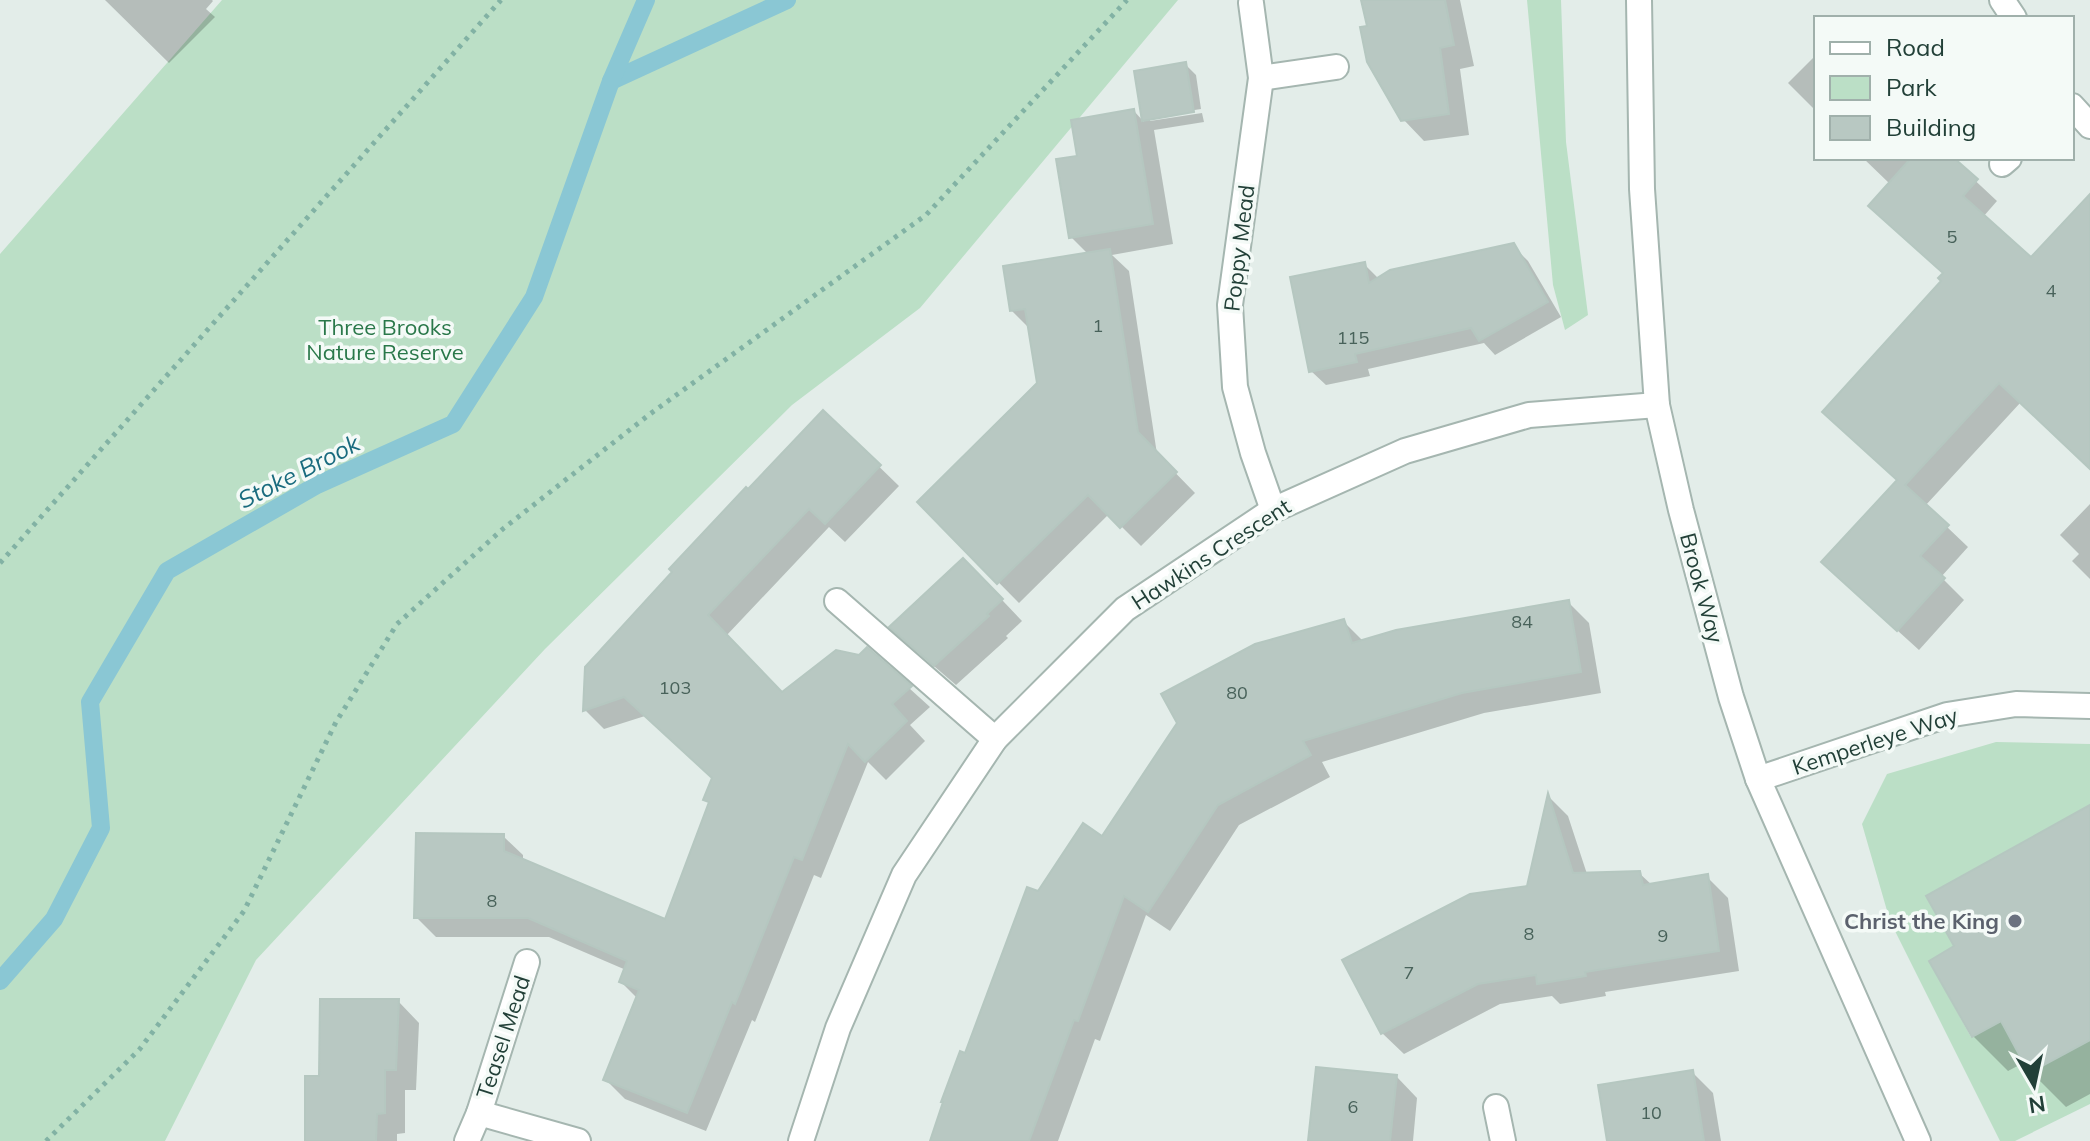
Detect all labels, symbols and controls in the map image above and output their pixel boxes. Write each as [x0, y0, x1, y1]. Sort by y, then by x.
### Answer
legend [1814, 16, 2074, 160]
text: Road [1886, 32, 1945, 62]
text: Park [1886, 72, 1937, 102]
text: Building [1886, 112, 1976, 142]
street label: Poppy Mead [1217, 183, 1261, 313]
house number: 5 [1947, 225, 1958, 248]
house number: 4 [2046, 279, 2057, 302]
park label: Three Brooks Nature Reserve [306, 313, 464, 366]
house number: 1 [1093, 314, 1103, 337]
house number: 115 [1337, 326, 1369, 349]
water label: Stoke Brook [233, 427, 365, 515]
street label: Hawkins Crescent [1126, 492, 1296, 616]
street label: Brook Way [1674, 530, 1730, 646]
house number: 84 [1511, 610, 1533, 633]
house number: 103 [659, 676, 691, 699]
house number: 80 [1226, 681, 1248, 704]
street label: Kemperleye Way [1789, 701, 1962, 781]
house number: 8 [487, 889, 497, 912]
place label: Christ the King [1844, 907, 1999, 935]
marker: Christ the King [2006, 912, 2024, 930]
house number: 8 [1524, 922, 1534, 945]
house number: 9 [1658, 924, 1668, 947]
house number: 7 [1404, 961, 1414, 984]
street label: Teasel Mead [470, 972, 536, 1102]
north arrow [1994, 1045, 2074, 1125]
text: N [2027, 1090, 2048, 1120]
house number: 6 [1348, 1095, 1358, 1118]
house number: 10 [1640, 1101, 1662, 1124]

